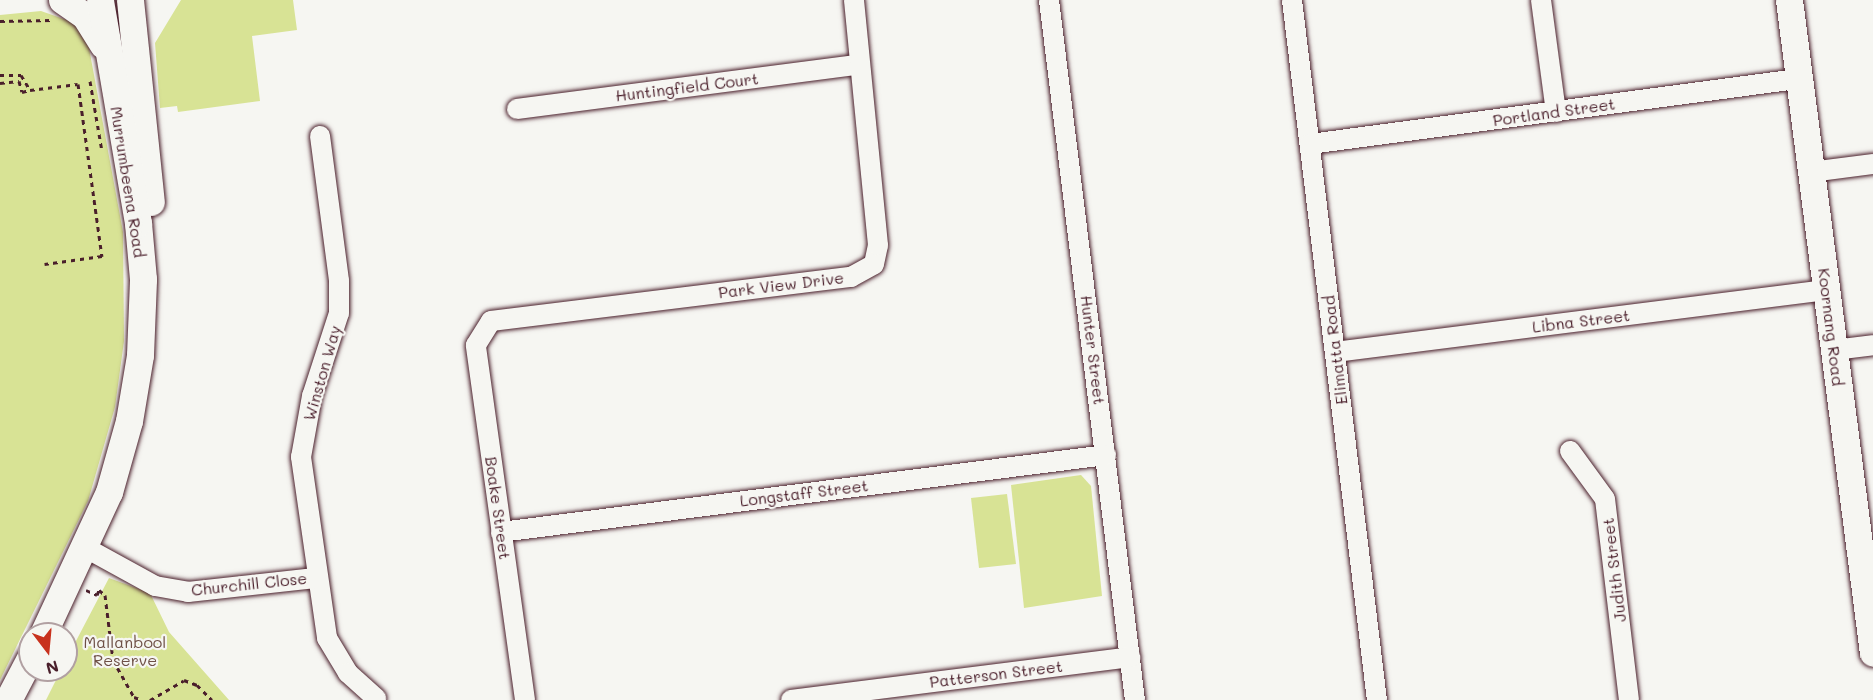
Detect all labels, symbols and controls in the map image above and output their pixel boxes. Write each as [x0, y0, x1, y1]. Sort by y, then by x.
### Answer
street label: Huntingfield Court [614, 69, 760, 105]
street label: Portland Street [1492, 94, 1616, 130]
street label: Murrumbeena Road [107, 105, 149, 259]
street label: Koornang Road [1814, 267, 1848, 387]
street label: Park View Drive [717, 268, 845, 302]
street label: Hunter Street [1077, 294, 1109, 406]
street label: Elimatta Road [1319, 294, 1351, 406]
street label: Libna Street [1531, 305, 1631, 337]
street label: Winston Way [299, 323, 345, 423]
street label: Boake Street [481, 455, 515, 561]
street label: Longstaff Street [739, 476, 869, 510]
street label: Judith Street [1598, 517, 1630, 623]
street label: Churchill Close [190, 568, 308, 600]
north arrow [18, 622, 78, 682]
park label: Mallanbool Reserve [84, 632, 166, 670]
text: N [44, 656, 61, 680]
street label: Patterson Street [928, 656, 1064, 692]

